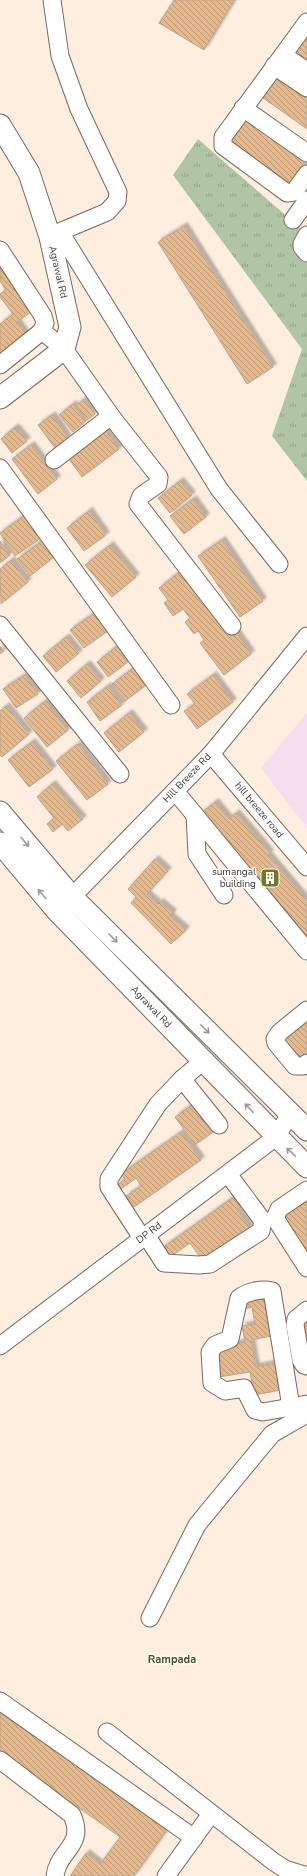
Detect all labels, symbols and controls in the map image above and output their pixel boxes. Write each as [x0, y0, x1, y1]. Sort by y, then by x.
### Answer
street label: Agrawal Rd [45, 244, 71, 300]
street label: Hill Breeze Rd [160, 750, 214, 806]
street label: hill breeze road [231, 779, 287, 841]
one-way arrow [21, 837, 30, 847]
place label: sumangal building [212, 865, 256, 891]
building icon: sumangal building [259, 867, 281, 889]
one-way arrow [38, 888, 47, 899]
one-way arrow [108, 933, 118, 942]
street label: Agrawal Rd [127, 983, 175, 1031]
one-way arrow [200, 1024, 210, 1034]
one-way arrow [244, 1103, 254, 1113]
one-way arrow [286, 1147, 296, 1157]
street label: DP Rd [133, 1219, 165, 1247]
district label: Rampada [148, 1652, 196, 1667]

